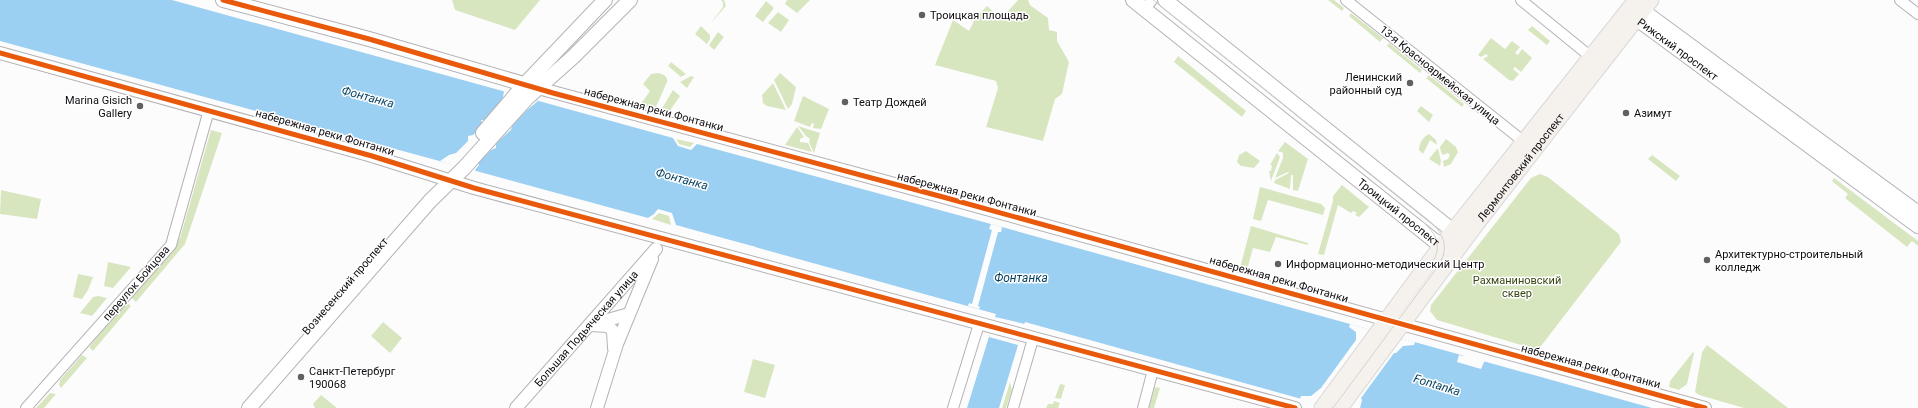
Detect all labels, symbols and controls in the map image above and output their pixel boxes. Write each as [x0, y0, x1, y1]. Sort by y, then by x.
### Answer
place label: Троицкая площадь [930, 9, 1029, 22]
marker: Троицкая площадь [917, 10, 927, 20]
street label: Рижский проспект [1635, 16, 1721, 84]
street label: 13-я Красноармейская улица [1377, 23, 1502, 128]
place label: Ленинский районный суд [1330, 71, 1402, 97]
marker: Ленинский районный суд [1405, 78, 1415, 88]
water label: Фонтанка [340, 83, 396, 111]
street label: набережная реки Фонтанки [583, 85, 725, 134]
place label: Marina Gisich Gallery [65, 94, 133, 120]
place label: Театр Дождей [853, 96, 927, 109]
marker: Театр Дождей [840, 97, 850, 107]
marker: Marina Gisich Gallery [135, 101, 145, 111]
street label: набережная реки Фонтанки [254, 106, 396, 159]
place label: Азимут [1634, 107, 1672, 120]
marker: Азимут [1621, 108, 1631, 118]
street label: Лермонтовский проспект [1475, 110, 1568, 224]
water label: Фонтанка [654, 165, 710, 193]
street label: набережная реки Фонтанки [896, 170, 1038, 219]
street label: Троицкий проспект [1355, 176, 1442, 250]
street label: Вознесенский проспект [300, 235, 391, 337]
street label: переулок Бойцова [100, 243, 172, 323]
place label: Архитектурно-строительный колледж [1715, 248, 1863, 274]
street label: набережная реки Фонтанки [1208, 253, 1350, 306]
marker: Архитектурно-строительный колледж [1702, 255, 1712, 265]
place label: Информационно-методический Центр [1286, 258, 1484, 271]
marker: Информационно-методический Центр [1273, 259, 1283, 269]
street label: Большая Подьяческая улица [532, 268, 641, 389]
water label: Фонтанка [994, 271, 1048, 285]
park label: Рахманиновский сквер [1473, 274, 1561, 300]
street label: набережная реки Фонтанки [1520, 342, 1662, 391]
place label: Санкт-Петербург 190068 [309, 365, 396, 391]
water label: Fontanka [1412, 371, 1462, 399]
marker: Санкт-Петербург 190068 [296, 372, 306, 382]

